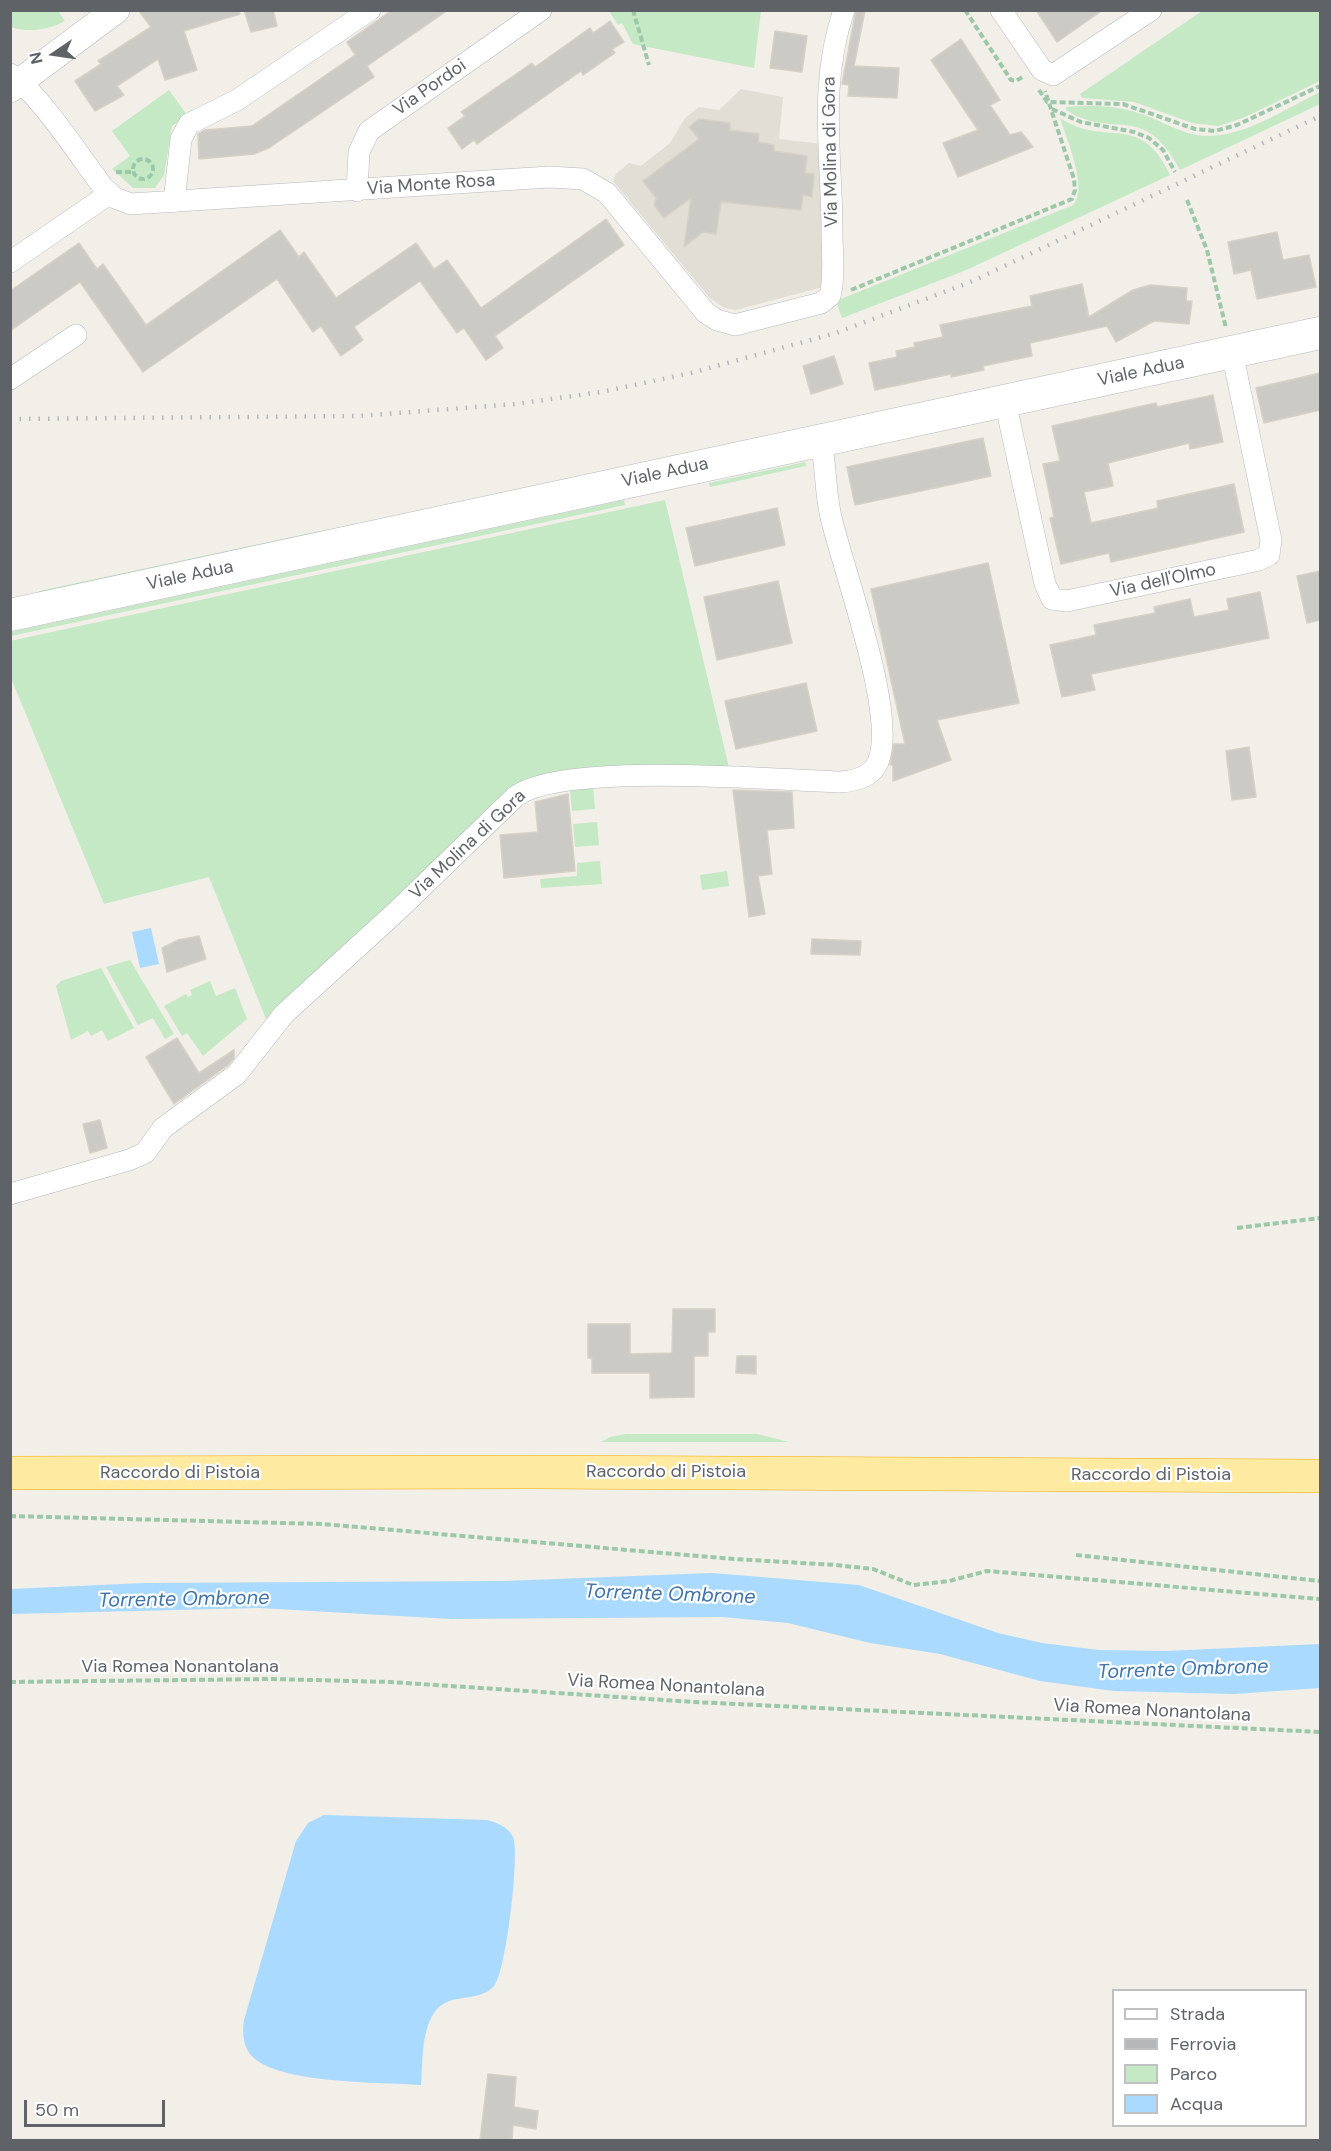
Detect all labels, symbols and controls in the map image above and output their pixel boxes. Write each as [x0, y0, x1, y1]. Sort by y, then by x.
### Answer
north arrow [24, 24, 84, 84]
text: N [24, 50, 48, 66]
street label: Via Pordoi [389, 55, 471, 121]
street label: Via Molina di Gora [819, 76, 843, 228]
street label: Via Monte Rosa [366, 170, 496, 200]
street label: Viale Adua [1096, 352, 1186, 392]
street label: Viale Adua [620, 453, 710, 493]
street label: Viale Adua [145, 556, 235, 596]
street label: Via dell'Olmo [1108, 559, 1218, 603]
street label: Via Molina di Gora [405, 786, 531, 904]
street label: Raccordo di Pistoia [586, 1461, 746, 1483]
street label: Raccordo di Pistoia [100, 1462, 260, 1484]
street label: Raccordo di Pistoia [1071, 1464, 1231, 1486]
water label: Torrente Ombrone [584, 1580, 756, 1610]
water label: Torrente Ombrone [98, 1587, 270, 1613]
water label: Torrente Ombrone [1097, 1655, 1269, 1685]
street label: Via Romea Nonantolana [81, 1656, 279, 1678]
street label: Via Romea Nonantolana [567, 1670, 765, 1702]
street label: Via Romea Nonantolana [1053, 1695, 1251, 1727]
legend [1112, 1989, 1307, 2127]
text: Strada [1170, 2002, 1225, 2026]
text: Ferrovia [1170, 2032, 1236, 2056]
text: Parco [1170, 2062, 1217, 2086]
scale bar [27, 2088, 168, 2126]
text: Acqua [1170, 2092, 1223, 2116]
text: 50 m [35, 2098, 79, 2122]

